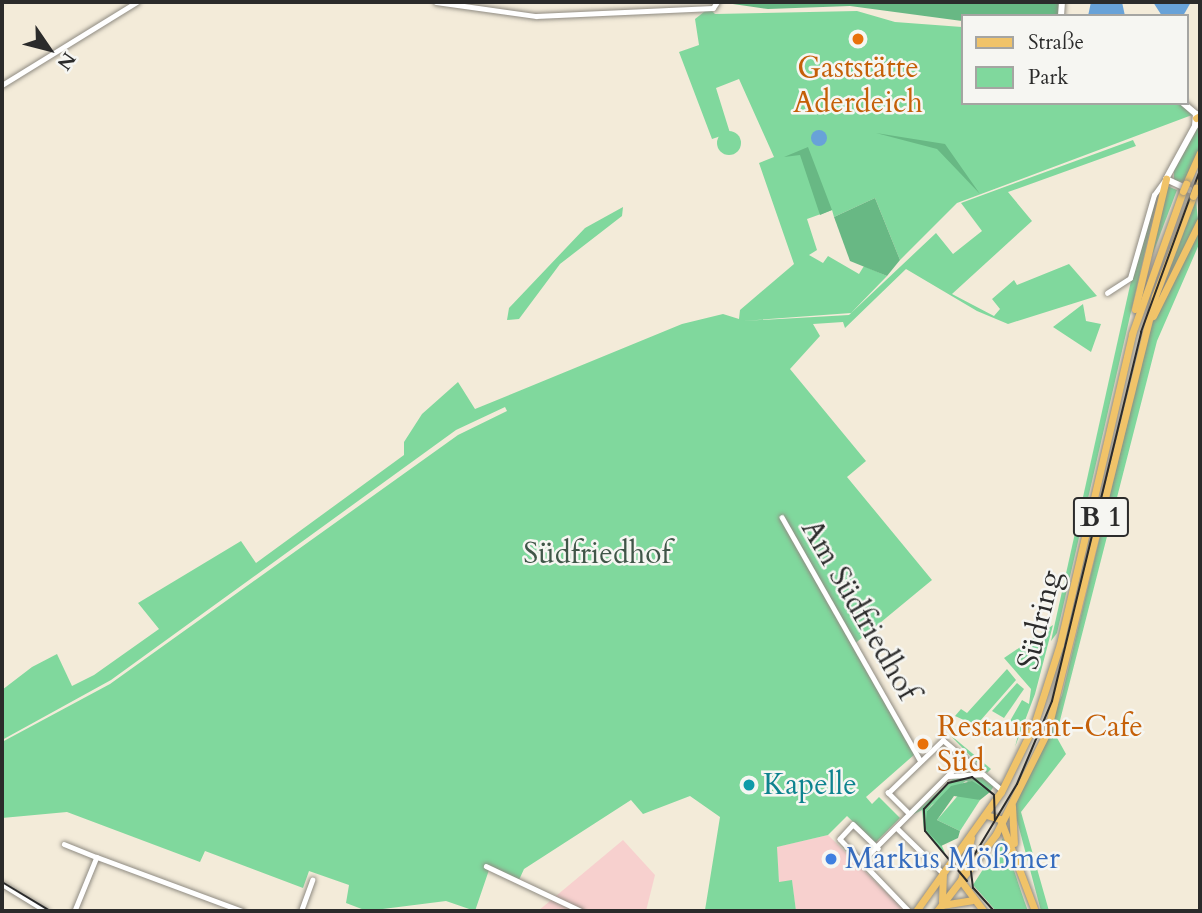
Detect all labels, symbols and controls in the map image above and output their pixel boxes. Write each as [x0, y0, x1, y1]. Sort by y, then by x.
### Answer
north arrow [14, 14, 84, 84]
legend [960, 14, 1188, 105]
text: Straße [1028, 28, 1084, 57]
marker: Gaststätte Aderdeich [850, 31, 866, 47]
text: N [51, 47, 82, 75]
place label: Gaststätte Aderdeich [793, 50, 923, 120]
text: Park [1028, 63, 1068, 92]
road number: B 1 [1071, 492, 1131, 542]
street label: Am Südfriedhof [793, 513, 925, 707]
park label: Südfriedhof [523, 536, 671, 572]
street label: Südring [1010, 567, 1070, 673]
place label: Restaurant-Cafe Süd [937, 709, 1143, 780]
marker: Restaurant-Cafe Süd [915, 736, 931, 752]
place label: Kapelle [763, 767, 857, 803]
marker: Kapelle [741, 777, 757, 793]
place label: Markus Mößmer [845, 841, 1060, 877]
marker: Markus Mößmer [823, 851, 839, 867]

